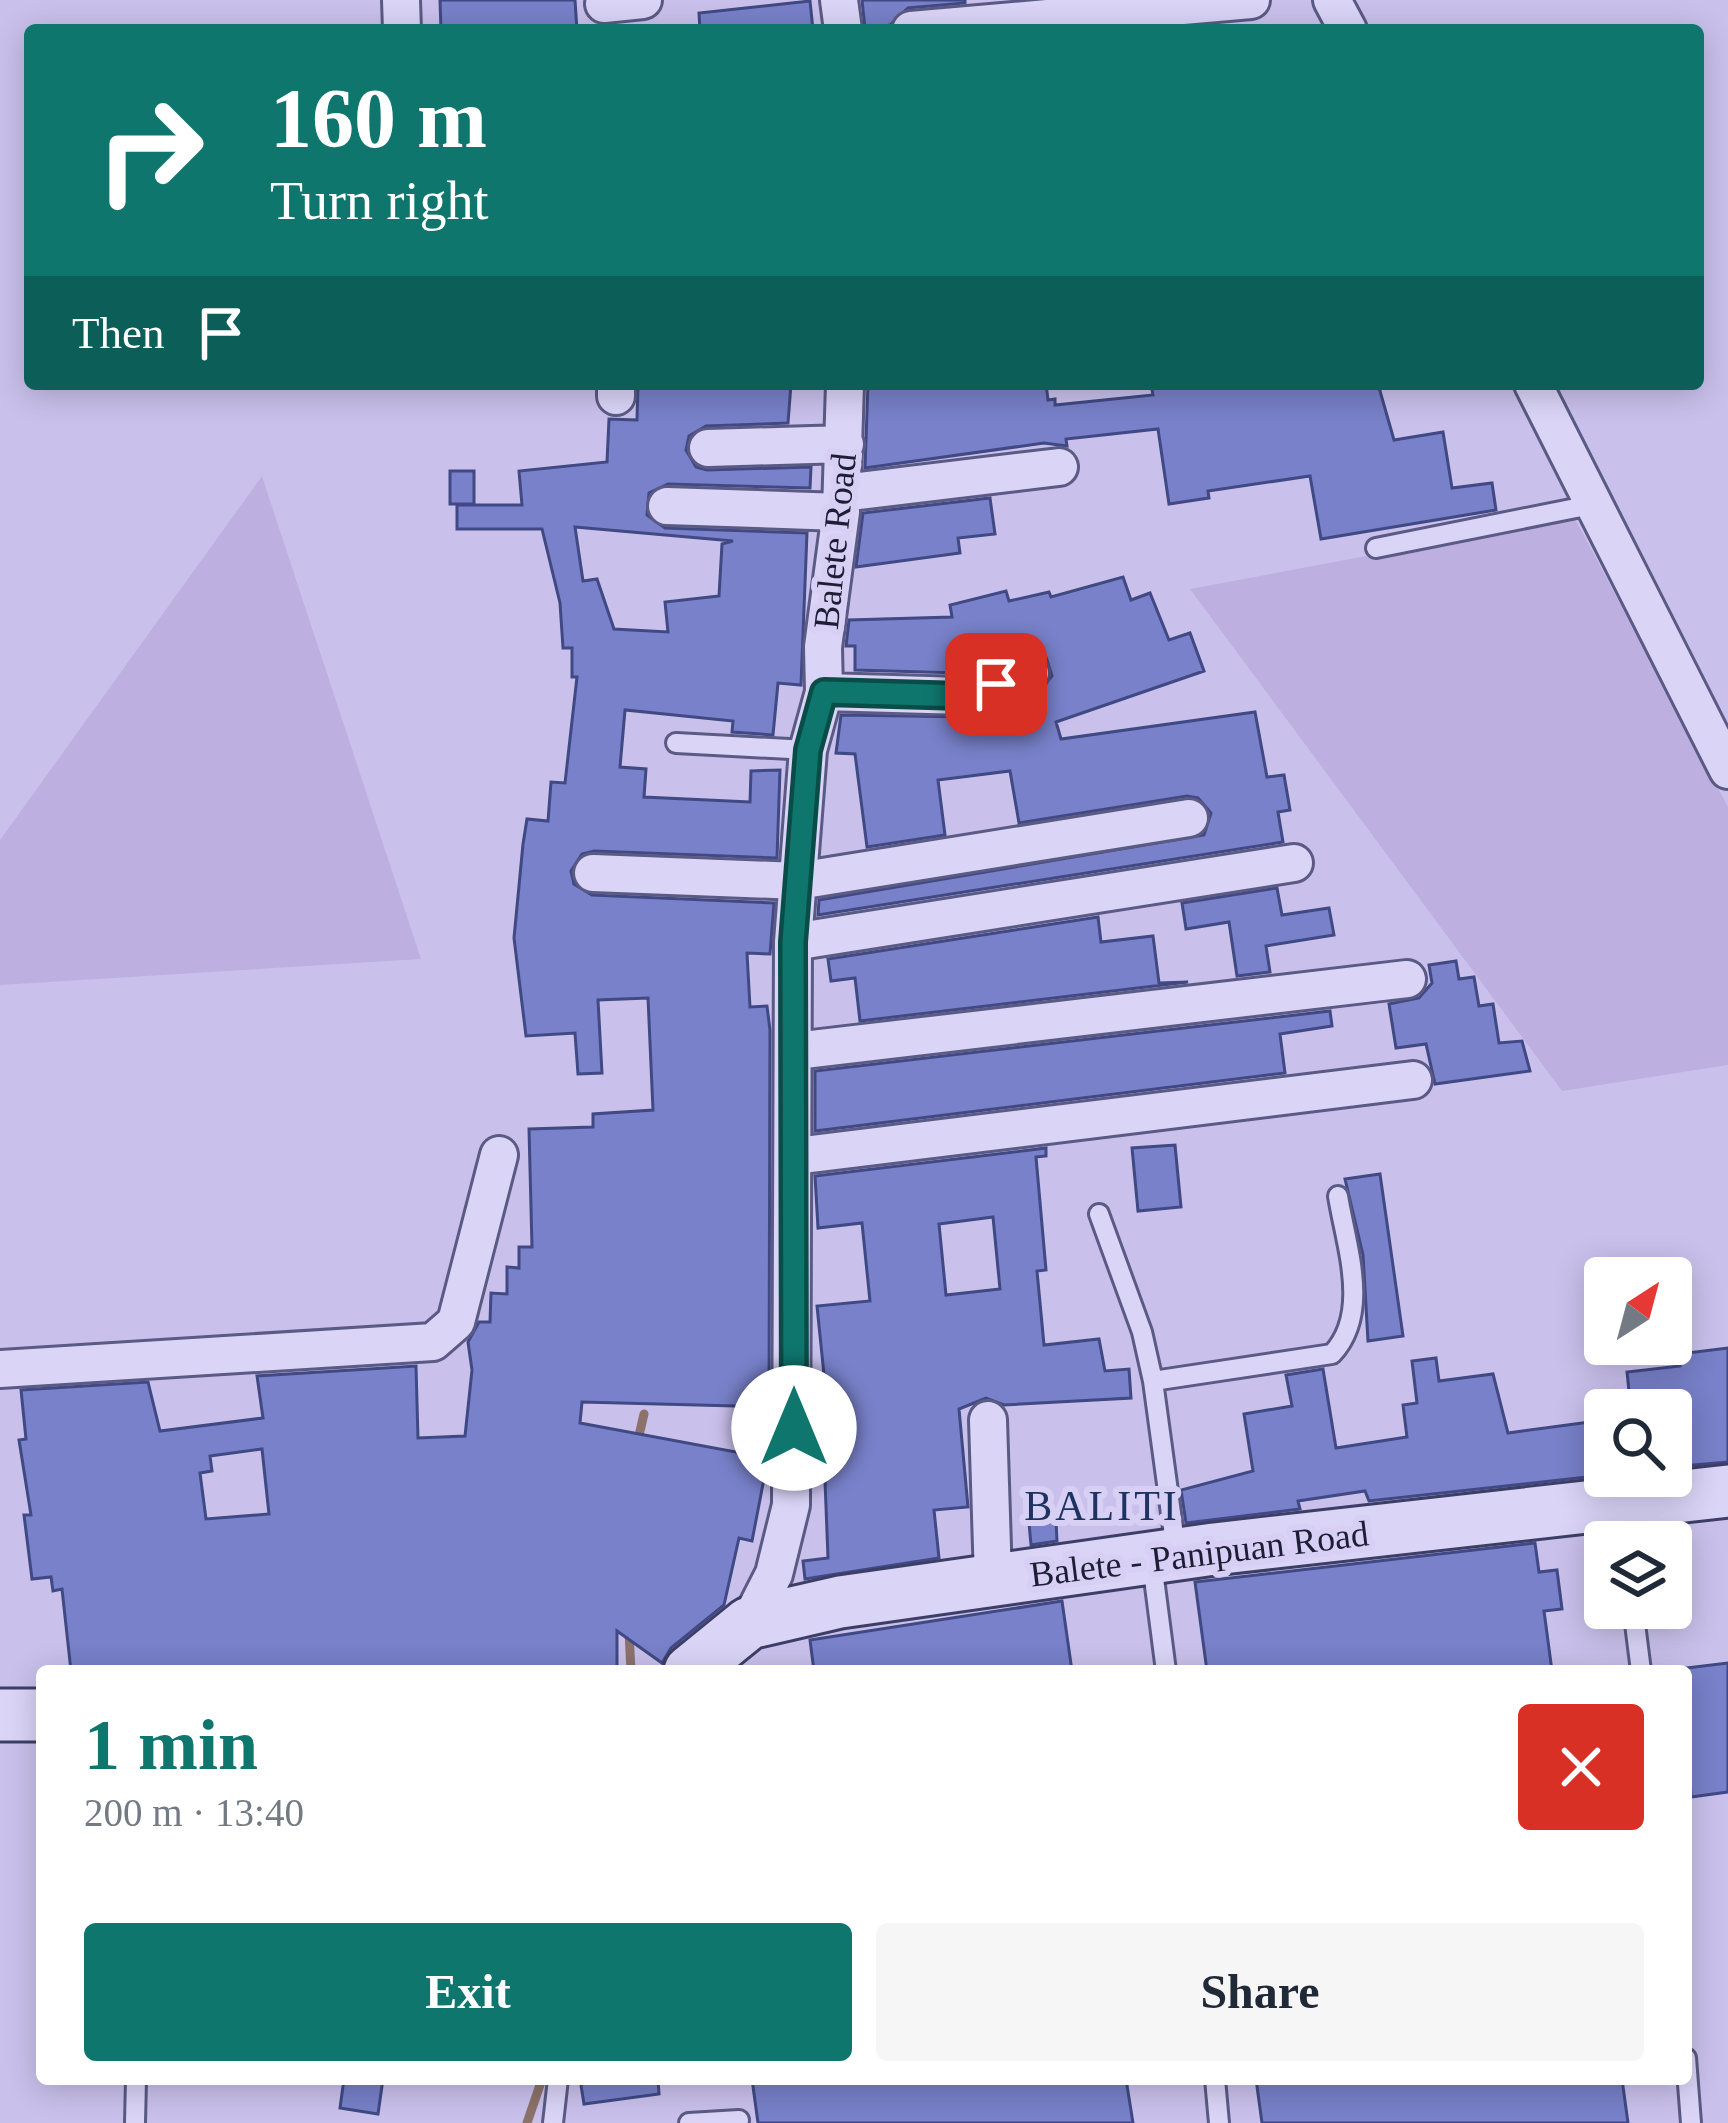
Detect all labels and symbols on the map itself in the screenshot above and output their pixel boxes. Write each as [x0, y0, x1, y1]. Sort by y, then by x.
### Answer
street label: Balete Road [806, 451, 864, 631]
pin [945, 633, 1047, 735]
north arrow [1584, 1257, 1692, 1365]
position arrow [731, 1365, 857, 1491]
district label: BALITI [1024, 1483, 1180, 1529]
street label: Balete - Panipuan Road [1027, 1513, 1371, 1595]

